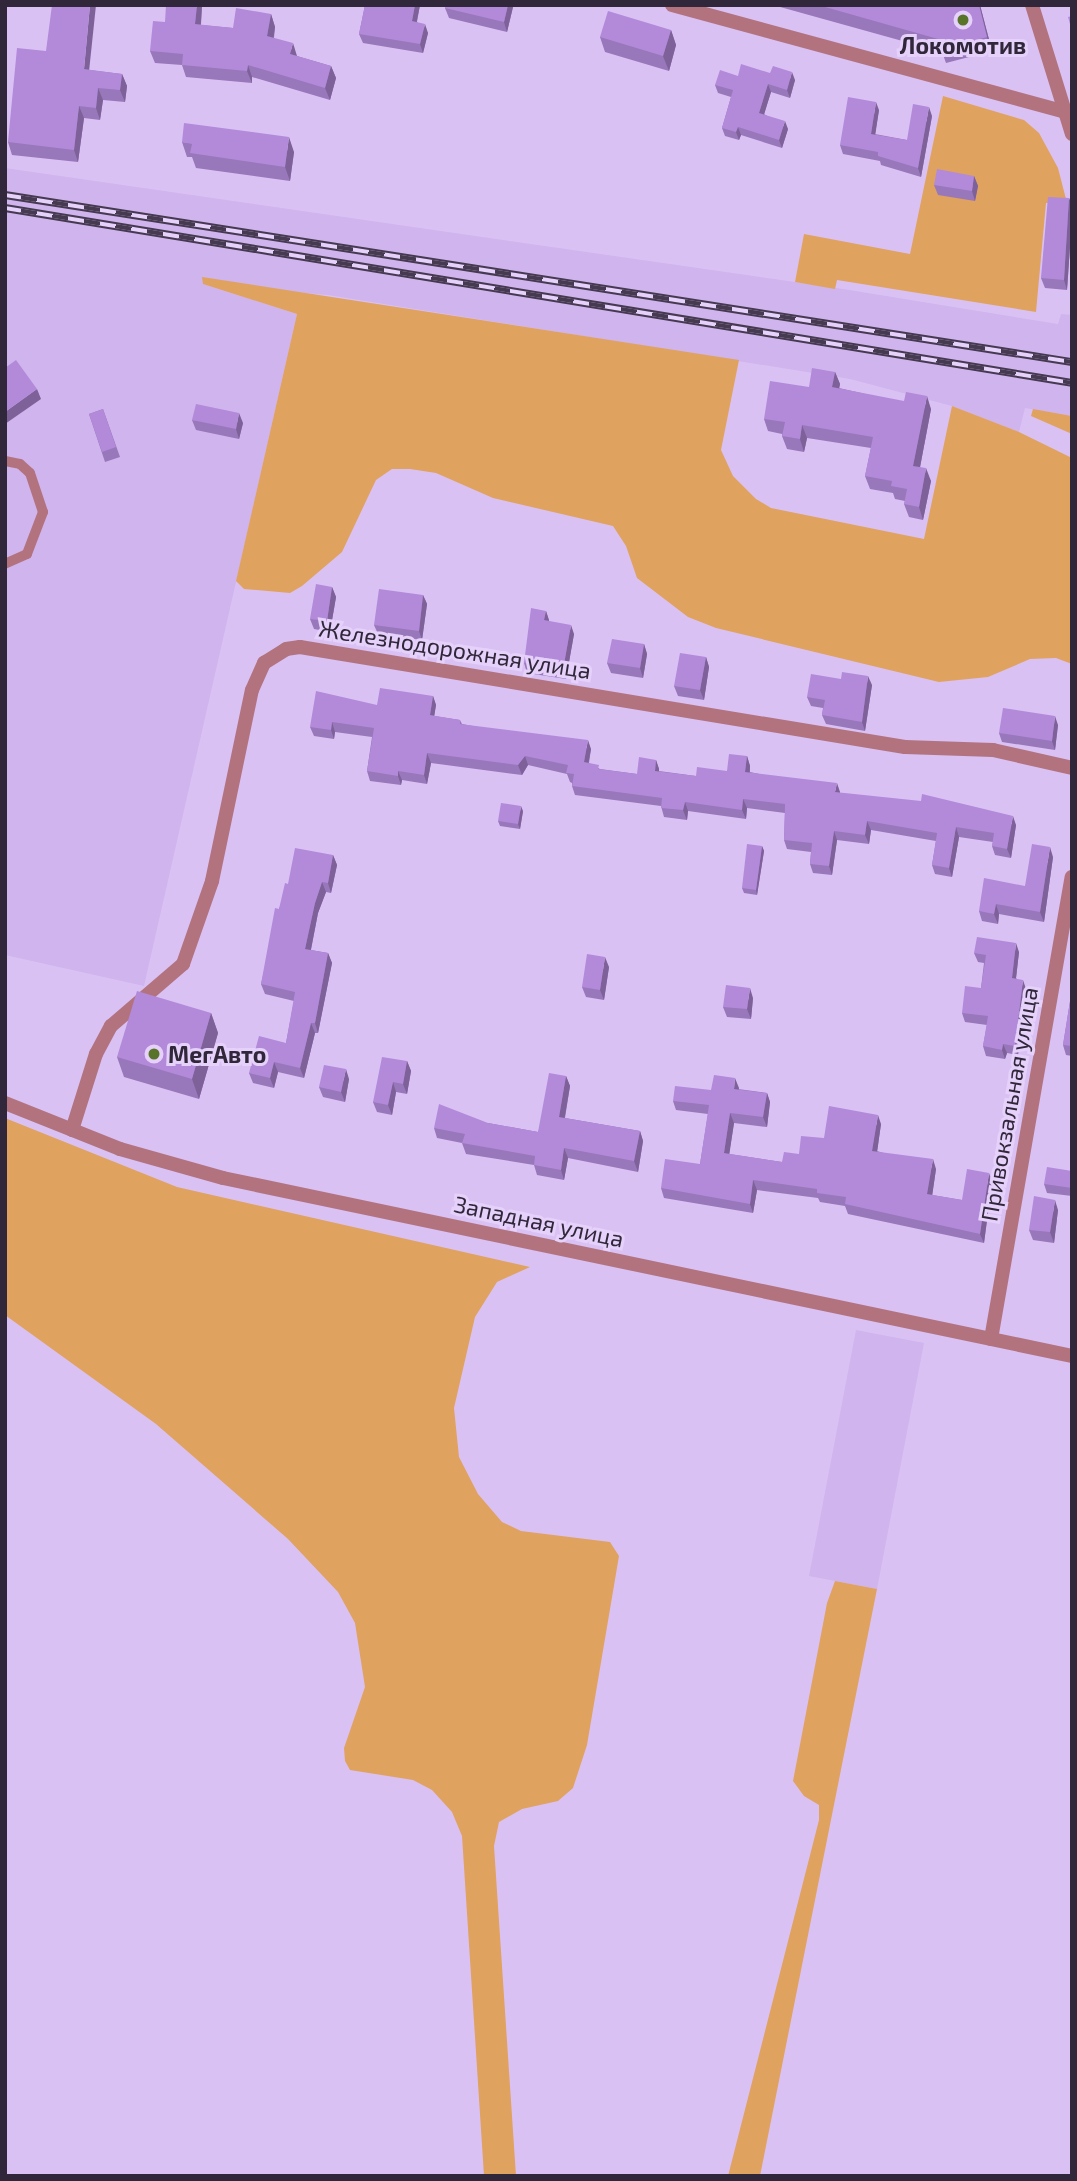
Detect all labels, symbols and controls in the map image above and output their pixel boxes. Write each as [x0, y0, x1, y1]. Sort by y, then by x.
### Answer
marker: Локомотив [955, 12, 971, 28]
place label: Локомотив [900, 31, 1026, 59]
street label: Железнодорожная улица [317, 614, 593, 684]
street label: Привокзальная улица [975, 985, 1043, 1223]
place label: МегАвто [168, 1040, 266, 1068]
marker: МегАвто [146, 1046, 162, 1062]
street label: Западная улица [452, 1190, 626, 1252]

